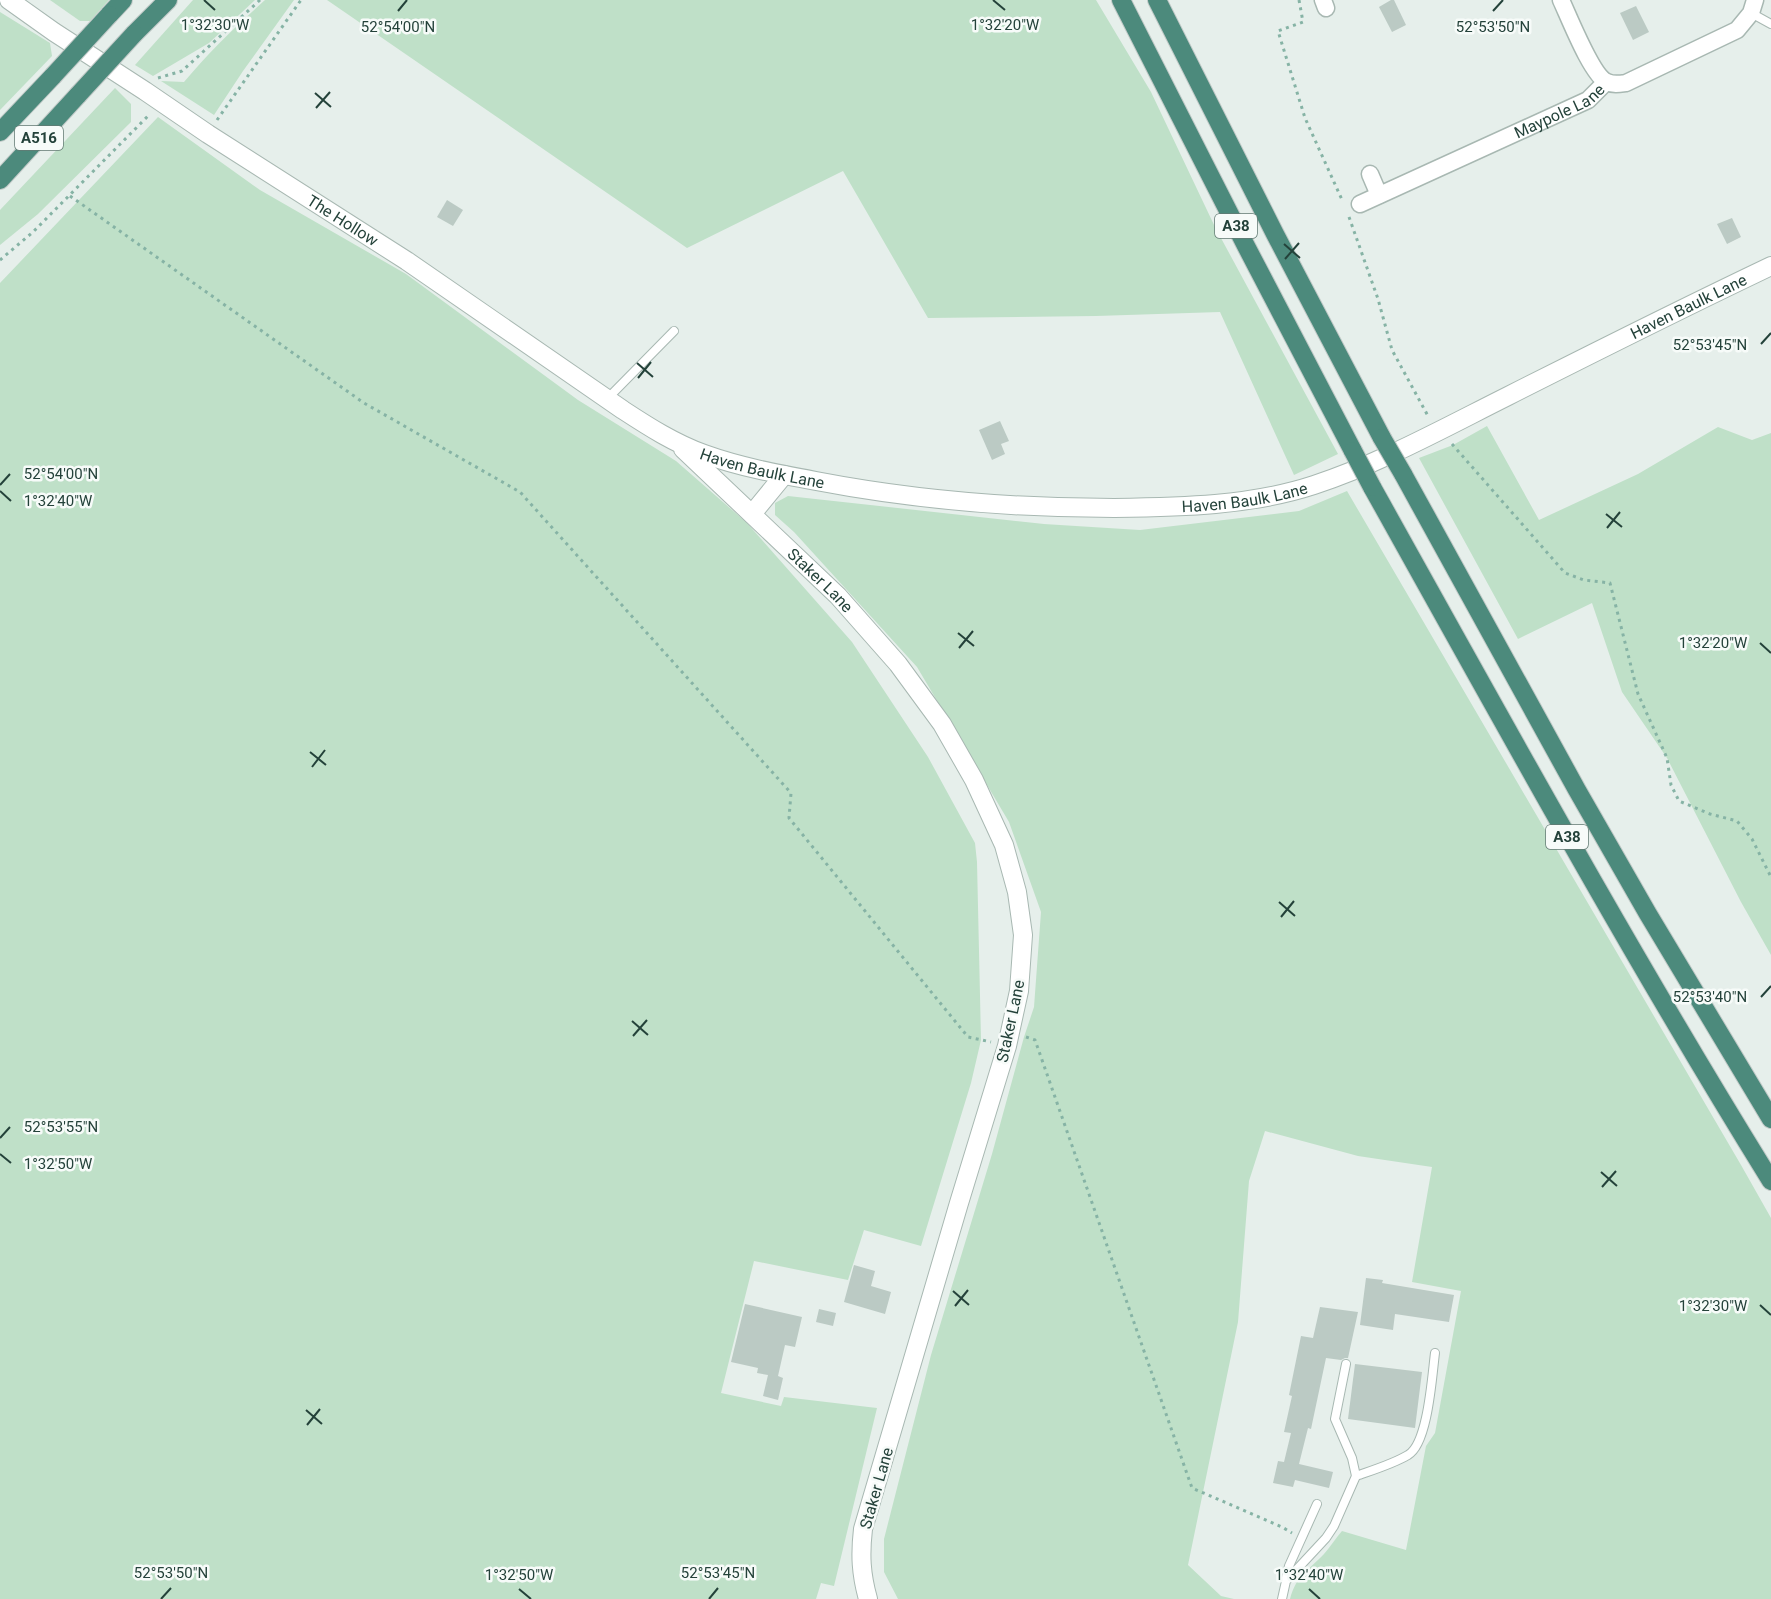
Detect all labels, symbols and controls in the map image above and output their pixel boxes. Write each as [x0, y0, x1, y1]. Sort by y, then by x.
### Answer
text: 1°32'30"W [181, 16, 249, 34]
text: 1°32'20"W [971, 16, 1039, 34]
text: 52°54'00"N [361, 18, 435, 36]
text: 52°53'50"N [1456, 18, 1530, 36]
street label: Maypole Lane [1511, 80, 1609, 142]
road number: A516 [15, 126, 63, 150]
street label: The Hollow [304, 191, 382, 250]
road number: A38 [1215, 214, 1257, 238]
street label: Haven Baulk Lane [1627, 270, 1750, 343]
text: 52°53'45"N [1673, 336, 1747, 354]
street label: Haven Baulk Lane [698, 444, 826, 492]
text: 52°54'00"N [24, 465, 98, 483]
street label: Haven Baulk Lane [1181, 479, 1310, 516]
text: 1°32'40"W [24, 492, 92, 510]
street label: Staker Lane [784, 544, 857, 616]
text: 1°32'20"W [1679, 634, 1747, 652]
road number: A38 [1546, 825, 1588, 849]
street label: Staker Lane [992, 978, 1029, 1064]
text: 52°53'40"N [1673, 988, 1747, 1006]
text: 52°53'55"N [24, 1118, 98, 1136]
text: 1°32'50"W [24, 1155, 92, 1173]
text: 1°32'30"W [1679, 1297, 1747, 1315]
street label: Staker Lane [856, 1445, 897, 1531]
text: 52°53'50"N [134, 1564, 208, 1582]
text: 52°53'45"N [681, 1564, 755, 1582]
text: 1°32'50"W [485, 1566, 553, 1584]
text: 1°32'40"W [1275, 1566, 1343, 1584]

